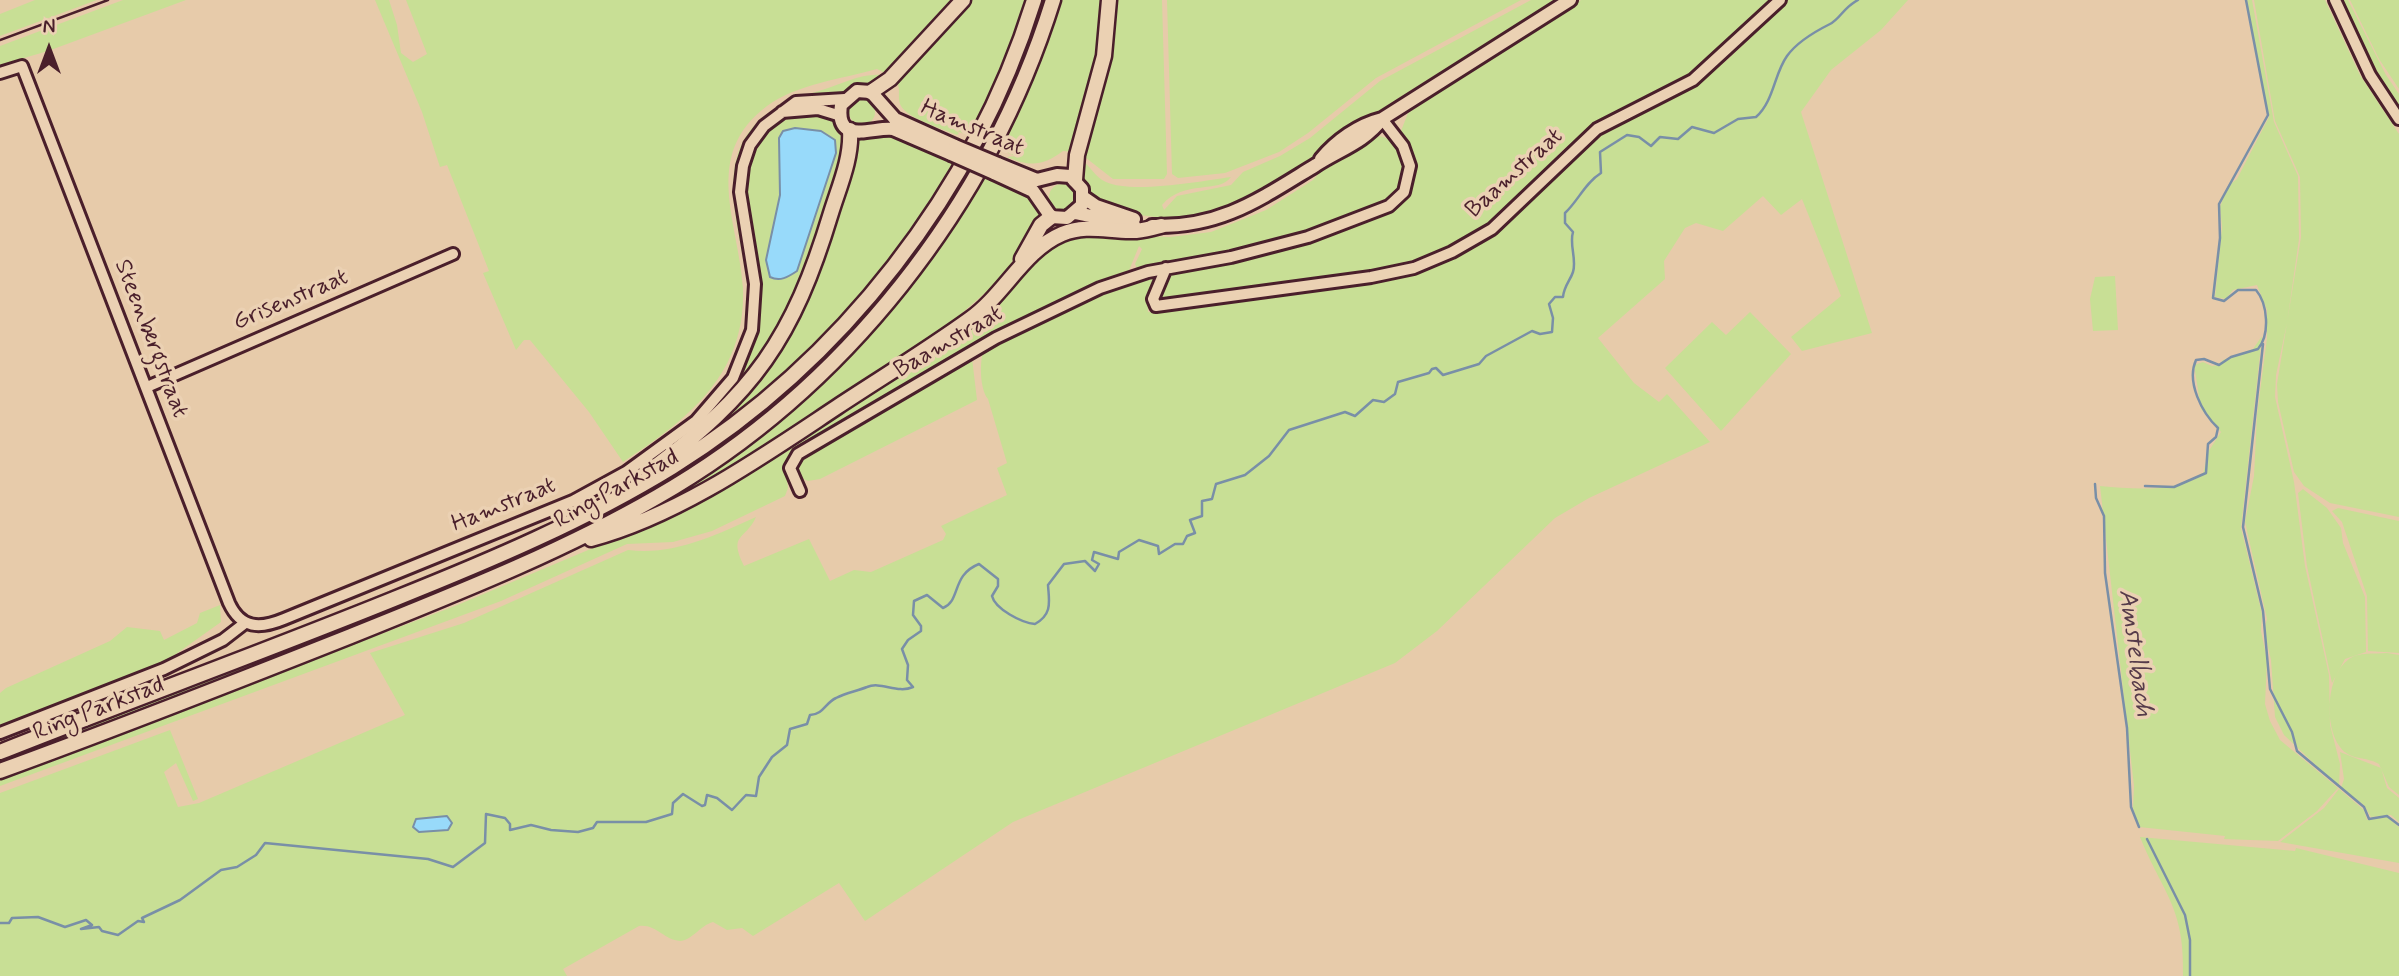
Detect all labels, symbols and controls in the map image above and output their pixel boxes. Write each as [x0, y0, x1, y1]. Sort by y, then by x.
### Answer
north arrow [14, 14, 84, 84]
text: N [43, 15, 55, 40]
street label: Hamstraat [916, 94, 1028, 164]
street label: Baamstraat [1460, 123, 1570, 225]
street label: Steenbergstraat [107, 256, 193, 422]
street label: Grisenstraat [229, 264, 353, 338]
street label: Baamstraat [889, 300, 1009, 386]
street label: Ring Parkstad [550, 444, 684, 536]
street label: Hamstraat [448, 472, 560, 540]
water label: Amstelbach [2110, 587, 2158, 719]
street label: Ring Parkstad [29, 672, 169, 748]

